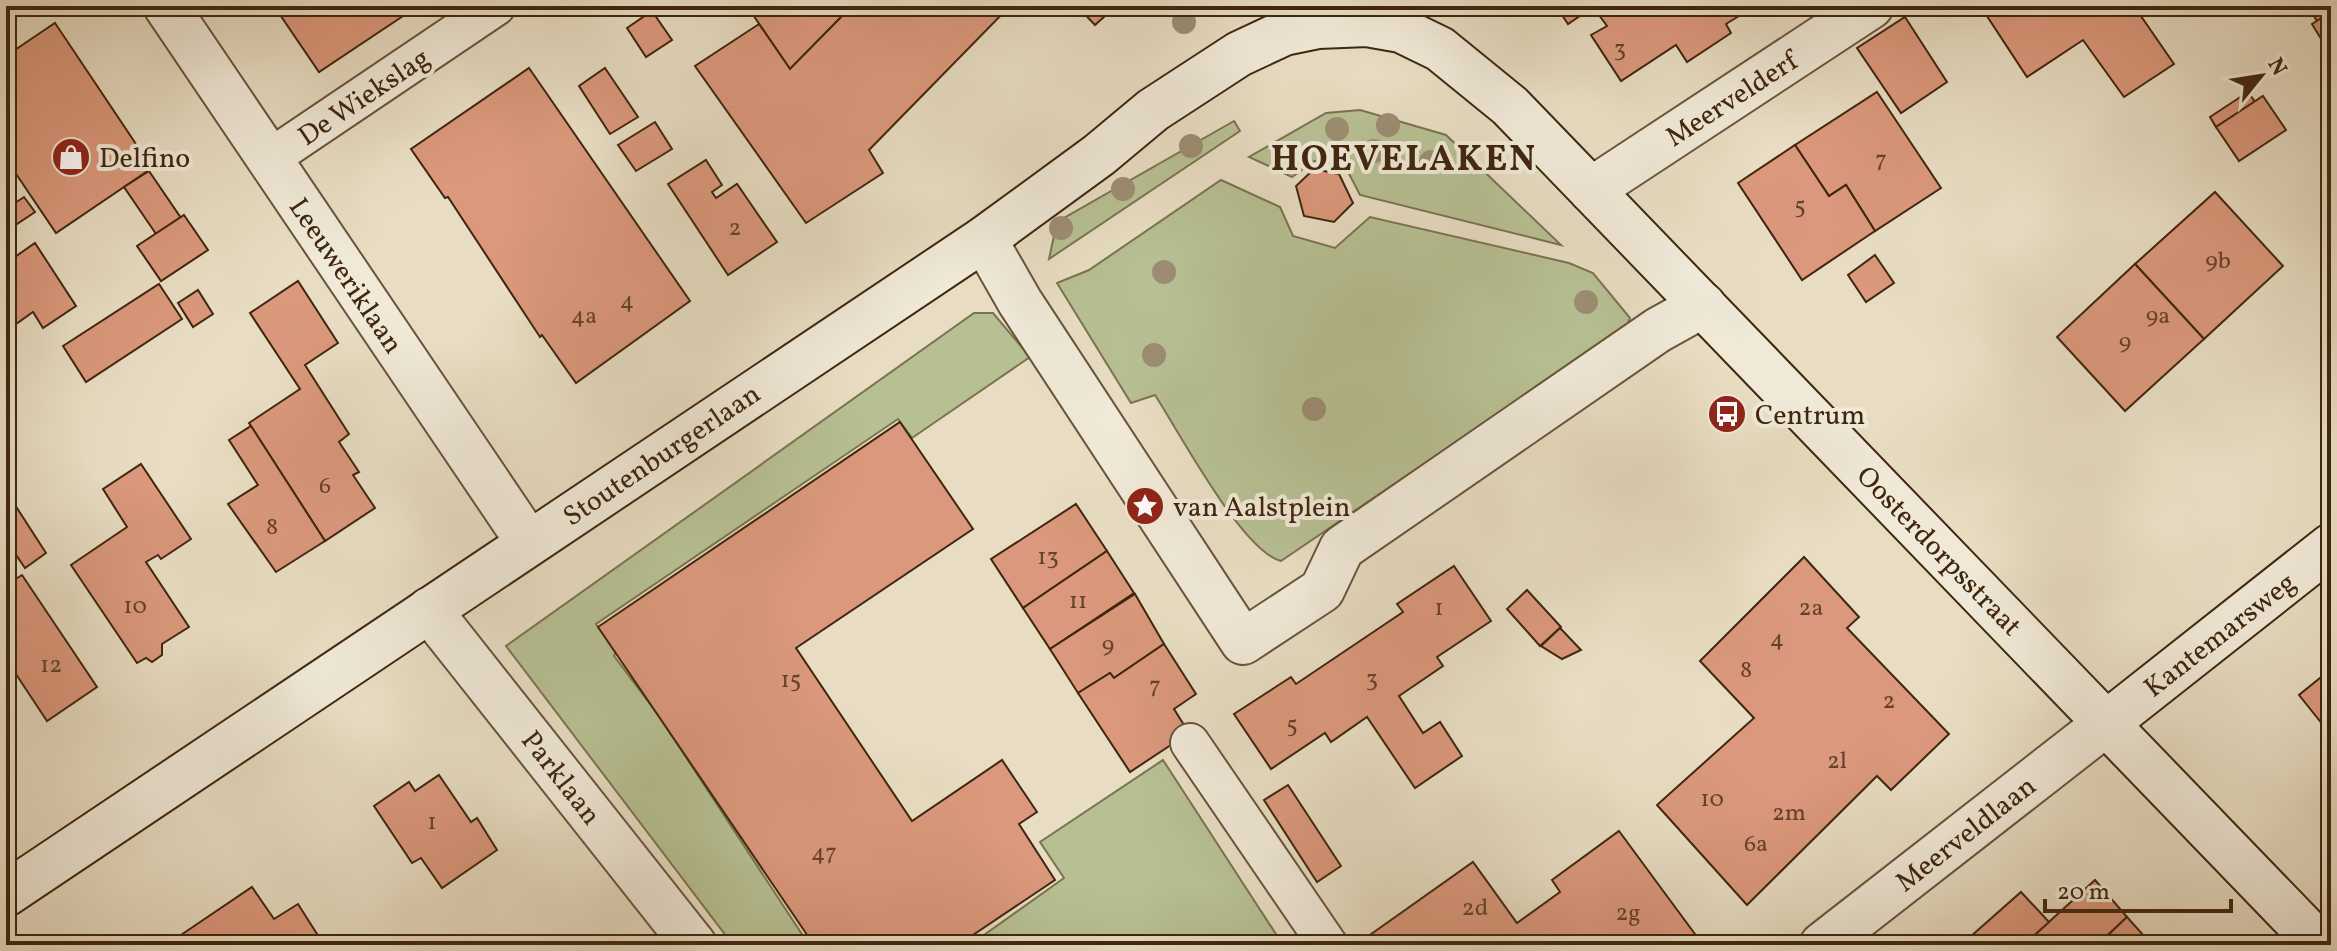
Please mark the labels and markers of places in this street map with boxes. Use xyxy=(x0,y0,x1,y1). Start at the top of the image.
shop icon: Delfino xyxy=(50,136,92,178)
place label: Delfino xyxy=(99,140,190,179)
bus stop icon: Centrum xyxy=(1706,393,1748,435)
place label: Centrum xyxy=(1755,397,1865,436)
place icon: van Aalstplein xyxy=(1124,485,1166,527)
place label: van Aalstplein xyxy=(1173,489,1350,528)

